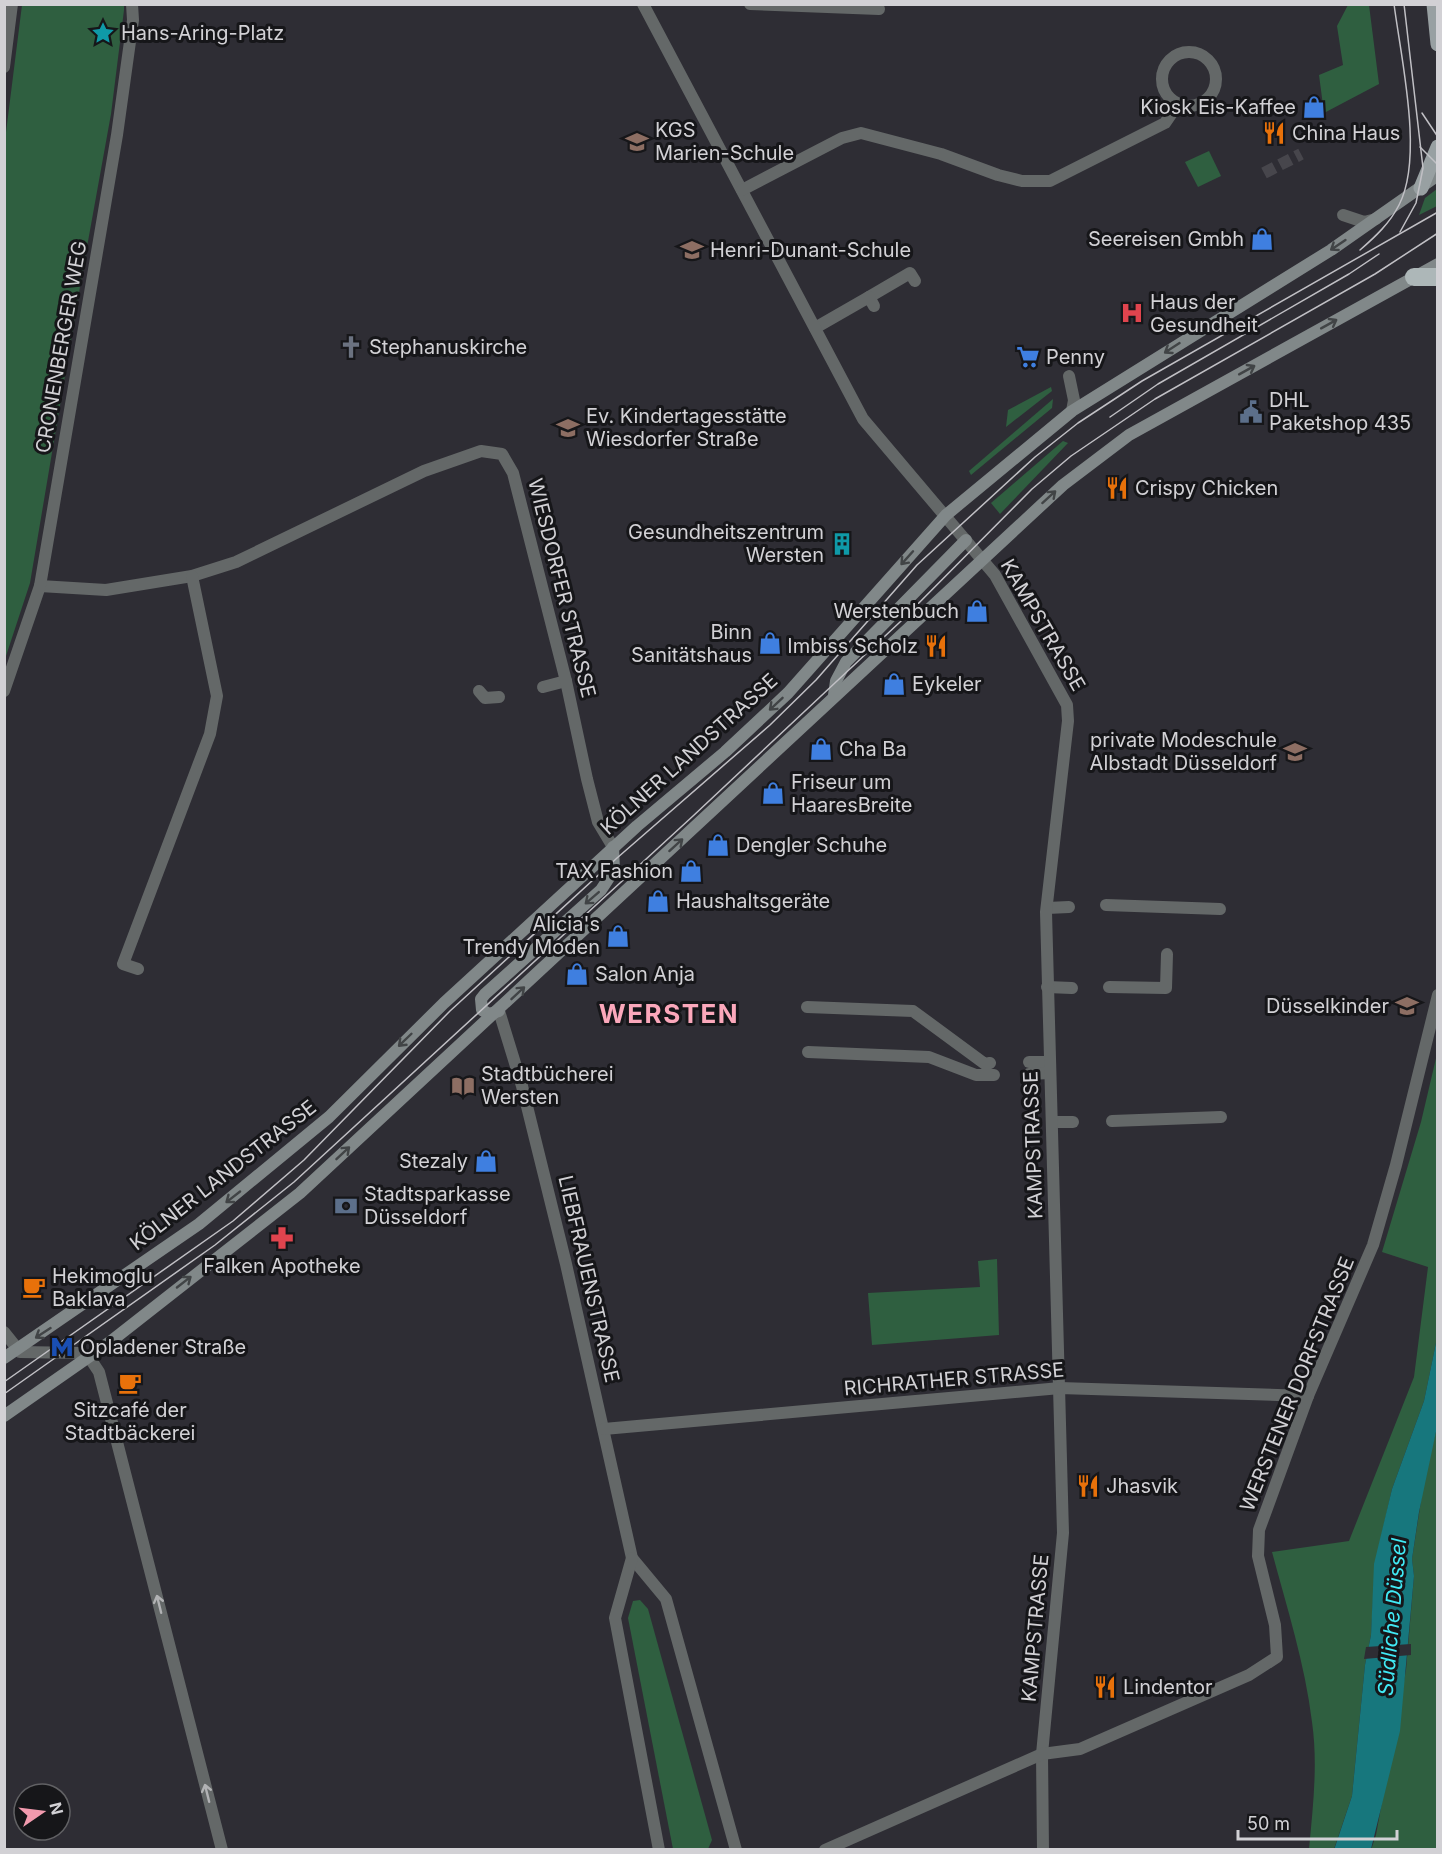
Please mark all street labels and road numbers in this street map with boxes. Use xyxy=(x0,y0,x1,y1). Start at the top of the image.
street label: CRONENBERGER WEG xyxy=(31,239,91,455)
street label: WIESDORFER STRASSE xyxy=(523,476,601,700)
street label: KAMPSTRASSE xyxy=(996,555,1090,695)
street label: KÖLNER LANDSTRASSE xyxy=(596,668,782,840)
street label: KAMPSTRASSE xyxy=(1018,1071,1048,1219)
street label: KÖLNER LANDSTRASSE xyxy=(125,1095,321,1255)
street label: LIEBFRAUENSTRASSE xyxy=(553,1173,625,1385)
street label: WERSTENER DORFSTRASSE xyxy=(1235,1253,1359,1515)
street label: RICHRATHER STRASSE xyxy=(843,1357,1065,1401)
street label: KAMPSTRASSE xyxy=(1017,1553,1053,1703)

